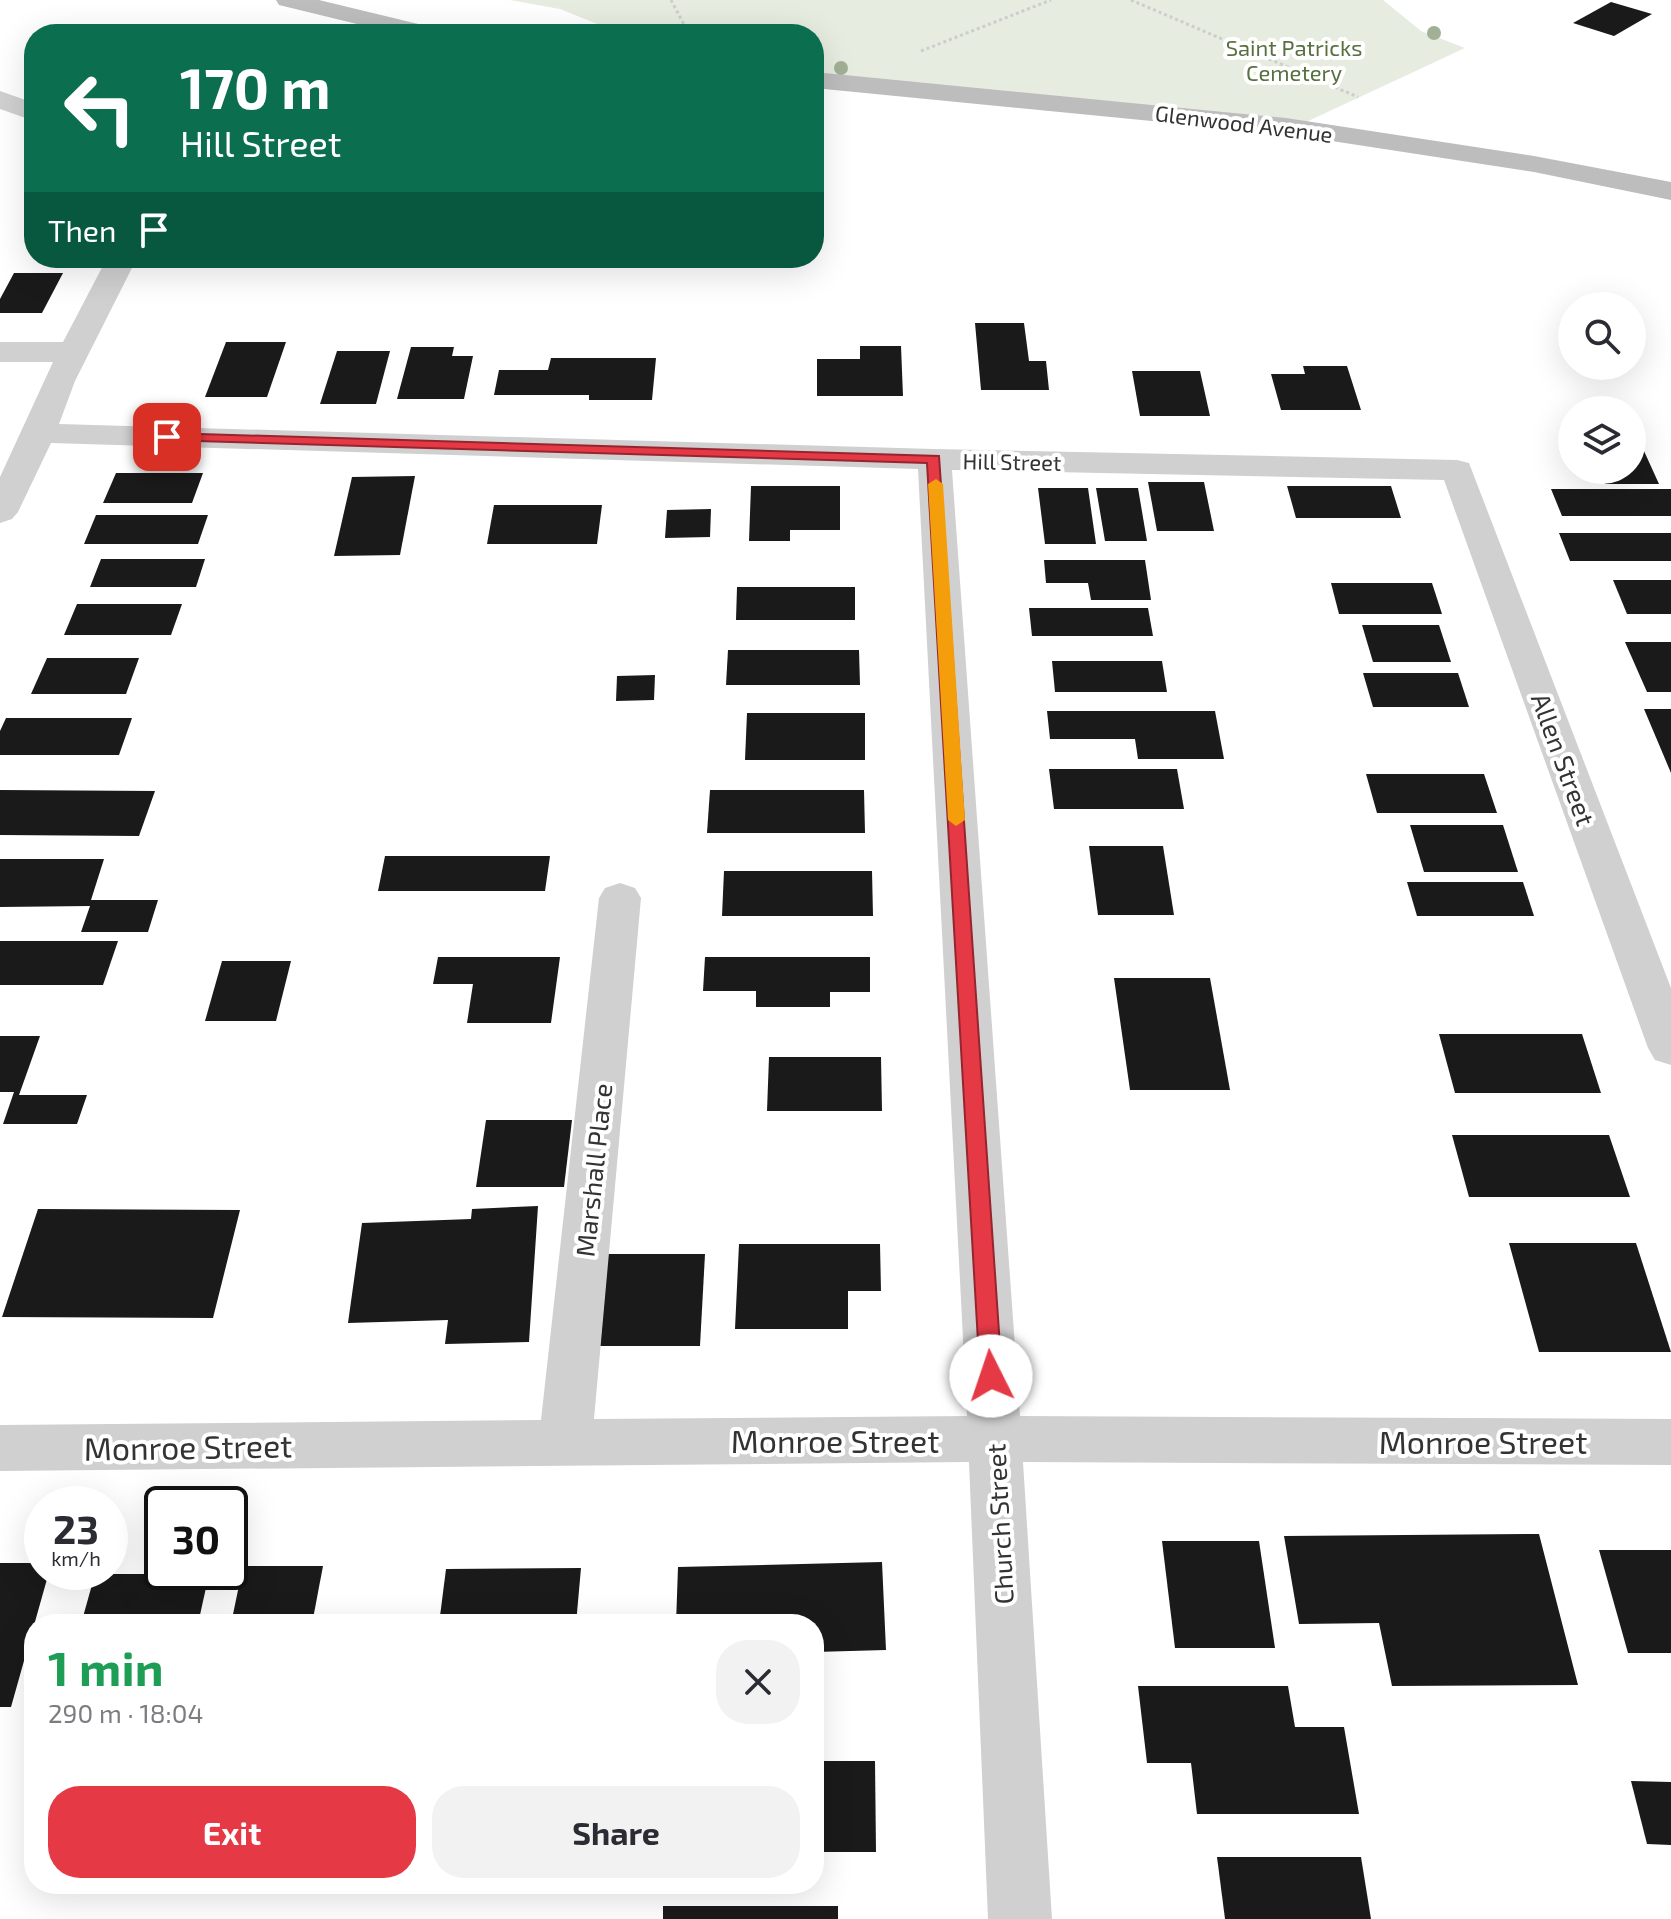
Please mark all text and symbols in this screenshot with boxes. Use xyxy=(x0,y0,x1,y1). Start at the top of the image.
park label: Saint Patricks Cemetery xyxy=(1226,34,1362,85)
text: 170 m xyxy=(180,53,331,120)
icon: left xyxy=(48,56,152,160)
street label: Glenwood Avenue xyxy=(1154,99,1334,147)
text: Hill Street xyxy=(180,121,342,164)
icon: arrive xyxy=(132,208,176,252)
text: Then xyxy=(48,212,116,248)
map controls xyxy=(1558,292,1646,484)
button: search xyxy=(1558,292,1646,380)
button: layers xyxy=(1558,396,1646,484)
pin xyxy=(133,403,201,471)
icon: arrive xyxy=(145,415,189,459)
street label: Hill Street xyxy=(962,447,1062,475)
street label: Allen Street xyxy=(1526,689,1602,830)
street label: Marshall Place xyxy=(568,1082,618,1258)
position arrow xyxy=(949,1334,1033,1418)
street label: Monroe Street xyxy=(731,1421,939,1459)
street label: Monroe Street xyxy=(1379,1422,1587,1460)
street label: Monroe Street xyxy=(83,1425,293,1467)
street label: Church Street xyxy=(979,1443,1019,1605)
speed limit sign: 30 xyxy=(144,1486,248,1590)
text: 23 xyxy=(53,1504,99,1552)
text: km/h xyxy=(51,1546,101,1570)
text: 1 min xyxy=(48,1638,164,1696)
button: close xyxy=(716,1640,800,1724)
text: 290 m · 18:04 xyxy=(48,1697,203,1728)
button: Exit xyxy=(48,1786,416,1878)
button: Share xyxy=(432,1786,800,1878)

